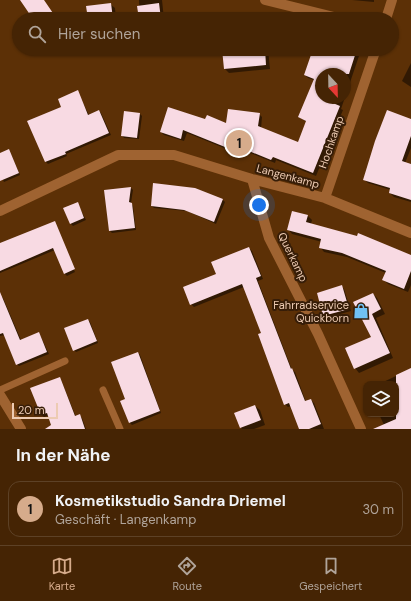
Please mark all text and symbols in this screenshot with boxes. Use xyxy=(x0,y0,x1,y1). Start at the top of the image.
search box xyxy=(12,12,399,56)
icon: search xyxy=(26,23,48,45)
text: Hier suchen xyxy=(58,24,140,44)
north arrow xyxy=(315,68,351,104)
street label: Hochkamp xyxy=(315,114,347,170)
pin: 1 xyxy=(226,128,252,158)
street label: Langenkamp xyxy=(255,161,321,191)
your location xyxy=(249,195,269,215)
street label: Querkamp xyxy=(275,230,311,284)
place label: Fahrradservice Quickborn xyxy=(273,298,349,325)
shop icon: Fahrradservice Quickborn xyxy=(352,302,370,320)
map controls xyxy=(363,381,399,417)
button: layers xyxy=(363,381,399,417)
scale bar xyxy=(12,401,58,420)
text: 20 m xyxy=(18,403,44,417)
text: In der Nähe xyxy=(16,444,111,466)
text: Kosmetikstudio Sandra Driemel xyxy=(55,491,286,511)
text: 1 xyxy=(28,501,32,518)
text: 30 m xyxy=(362,501,394,518)
text: Geschäft · Langenkamp xyxy=(55,511,196,528)
tab: Karte xyxy=(49,555,75,593)
tab: Route xyxy=(173,555,202,593)
tab: Gespeichert xyxy=(299,555,362,593)

